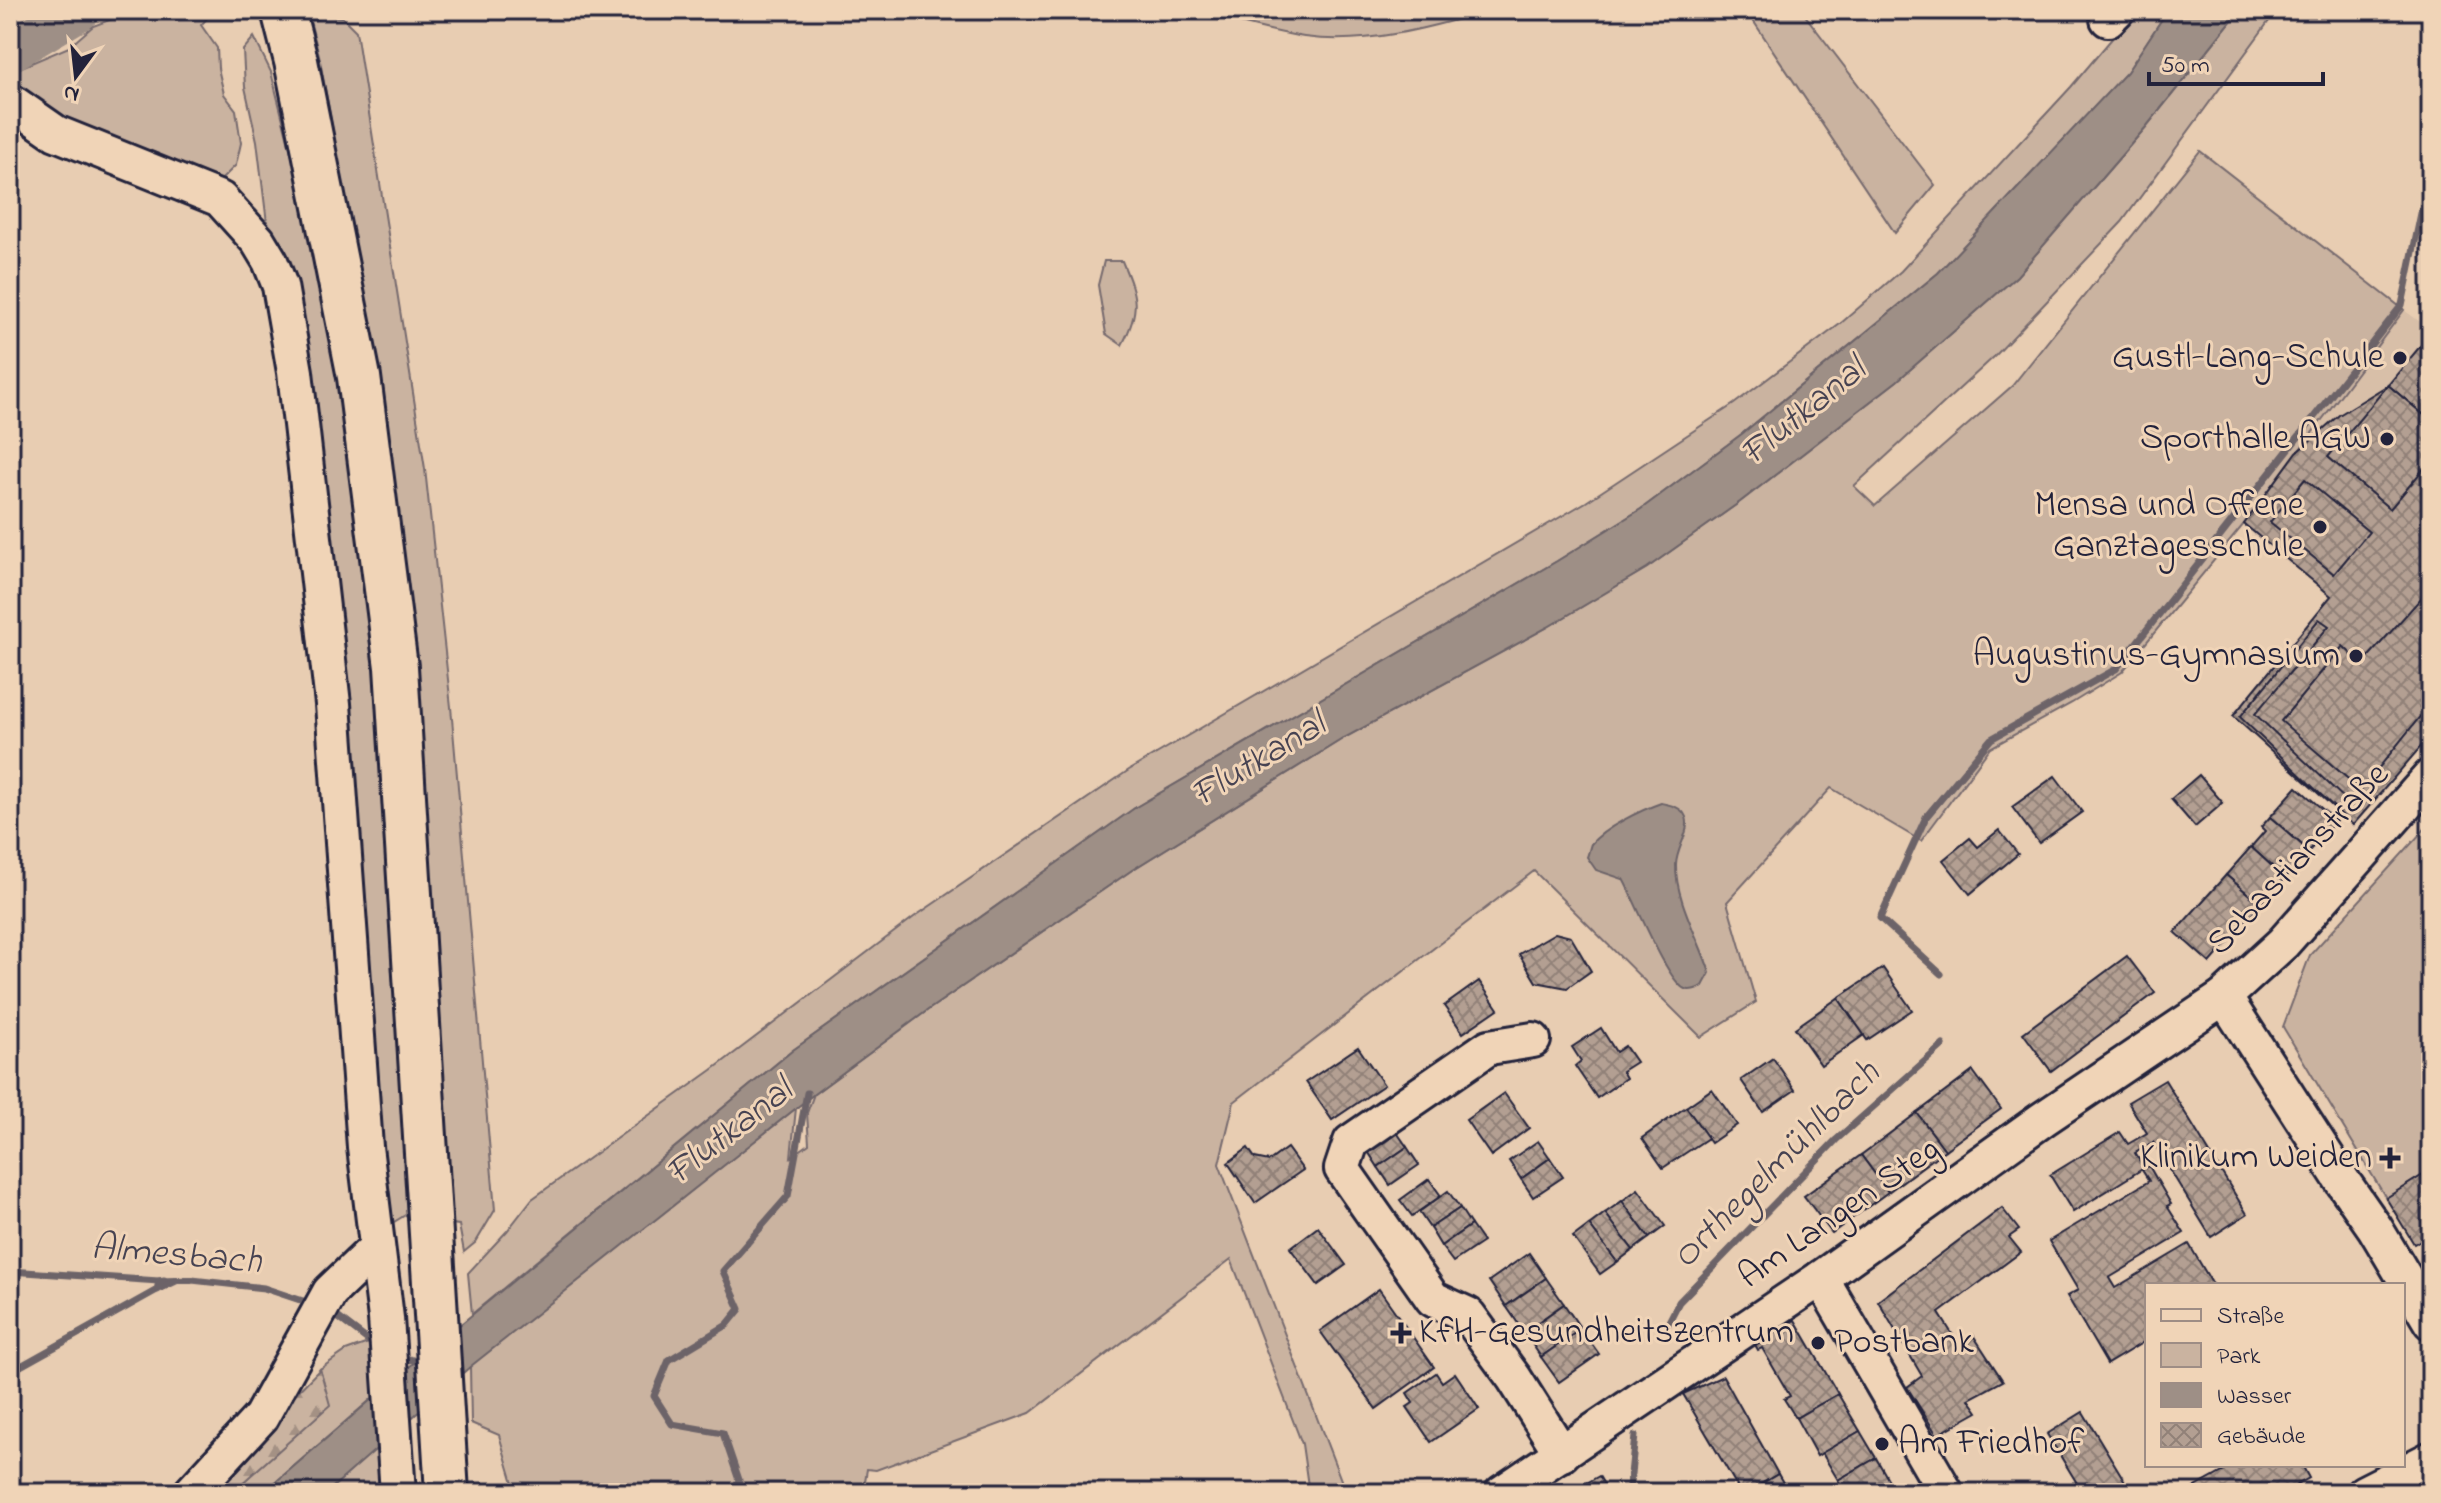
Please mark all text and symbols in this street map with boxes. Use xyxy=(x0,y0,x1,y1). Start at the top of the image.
north arrow xyxy=(36,36,116,116)
scale bar xyxy=(2149,36,2323,86)
text: 50 m xyxy=(2161,49,2210,84)
text: N xyxy=(60,75,83,110)
place label: Gustl-Lang-Schule xyxy=(2112,332,2385,385)
water label: Flutkanal xyxy=(1729,342,1883,481)
marker: Gustl-Lang-Schule xyxy=(2391,349,2409,367)
place label: Sporthalle AGW xyxy=(2140,413,2371,466)
marker: Sporthalle AGW xyxy=(2378,430,2396,448)
place label: Mensa und Offene Ganztagesschule xyxy=(2035,480,2305,574)
marker: Mensa und Offene Ganztagesschule xyxy=(2311,518,2329,536)
place label: Augustinus-Gymnasium xyxy=(1973,630,2340,683)
marker: Augustinus-Gymnasium xyxy=(2347,647,2365,665)
water label: Flutkanal xyxy=(1181,696,1341,823)
street label: Sebastianstraße xyxy=(2195,751,2403,969)
water label: Orthegelmühlbach xyxy=(1660,1048,1895,1283)
water label: Flutkanal xyxy=(654,1062,809,1201)
street label: Am Langen Steg xyxy=(1728,1125,1952,1303)
place label: Klinikum Weiden xyxy=(2140,1132,2372,1185)
marker: Klinikum Weiden xyxy=(2379,1147,2401,1169)
water label: Almesbach xyxy=(88,1221,265,1291)
legend xyxy=(2145,1283,2405,1467)
text: Straße xyxy=(2217,1300,2284,1335)
place label: KfH-Gesundheitszentrum xyxy=(1419,1307,1794,1360)
place label: Postbank xyxy=(1834,1317,1974,1370)
marker: KfH-Gesundheitszentrum xyxy=(1390,1322,1412,1344)
marker: Postbank xyxy=(1809,1334,1827,1352)
text: Park xyxy=(2217,1340,2261,1375)
text: Wasser xyxy=(2217,1380,2292,1415)
place label: Am Friedhof xyxy=(1898,1418,2084,1471)
text: Gebäude xyxy=(2217,1420,2306,1455)
marker: Am Friedhof xyxy=(1873,1435,1891,1453)

